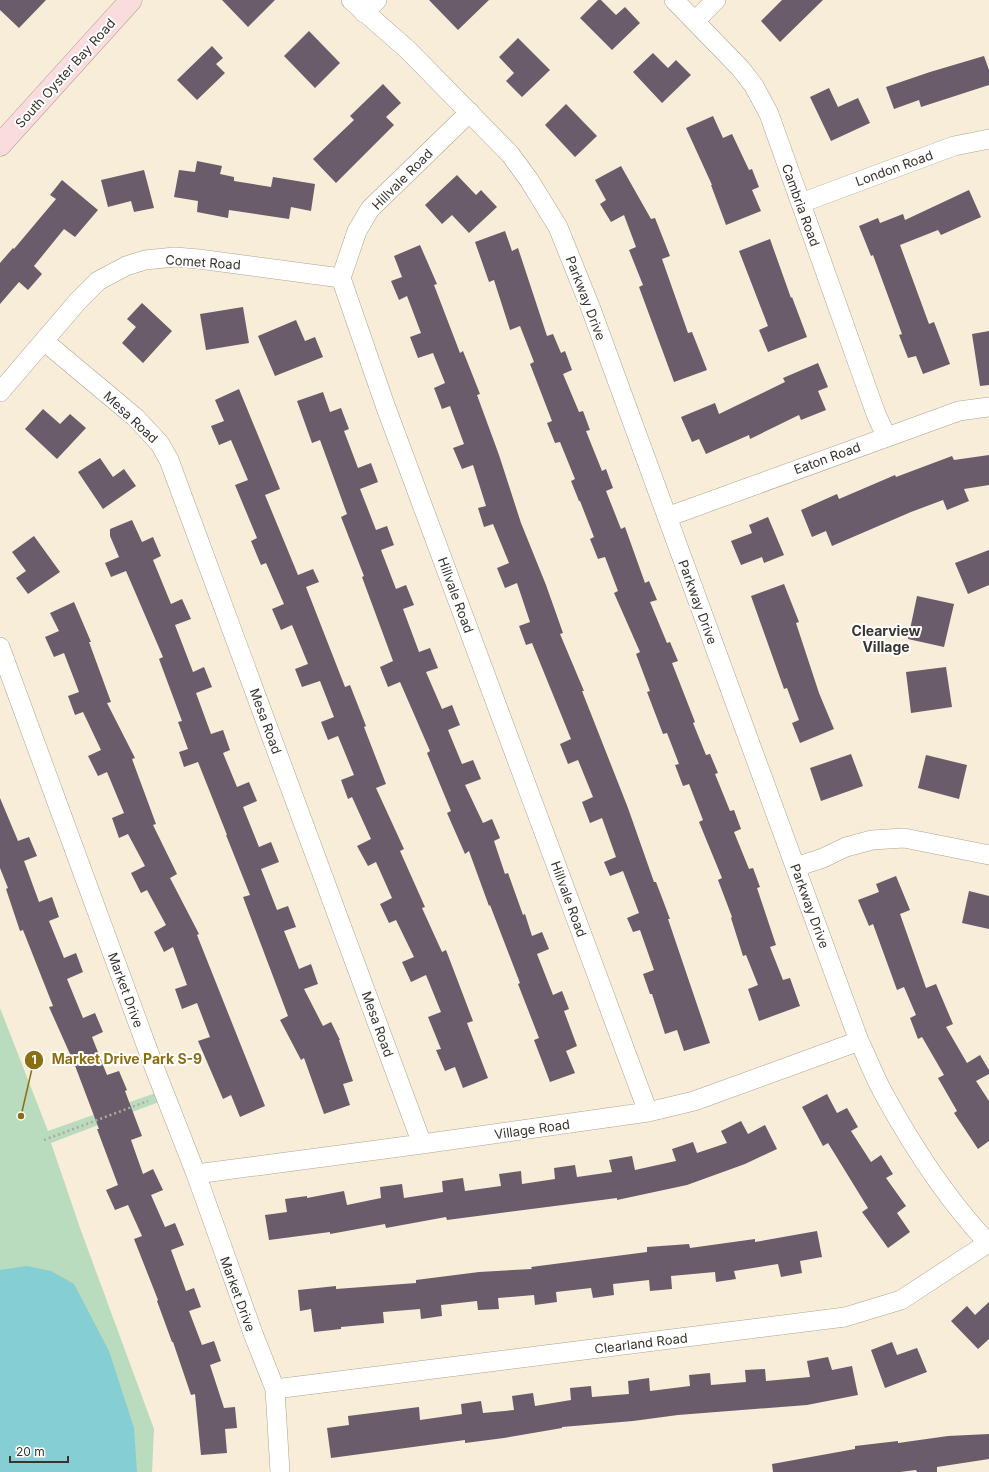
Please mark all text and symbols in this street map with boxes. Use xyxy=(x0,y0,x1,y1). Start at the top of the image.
street label: South Oyster Bay Road xyxy=(12,15,118,131)
street label: Hillvale Road xyxy=(368,145,436,213)
street label: London Road xyxy=(853,147,935,189)
street label: Cambria Road xyxy=(779,162,823,248)
street label: Comet Road xyxy=(165,251,241,273)
street label: Parkway Drive xyxy=(563,254,609,342)
street label: Mesa Road xyxy=(100,388,162,446)
street label: Eaton Road xyxy=(791,439,863,477)
street label: Hillvale Road xyxy=(435,555,477,635)
street label: Parkway Drive xyxy=(675,558,721,646)
district label: Clearview Village xyxy=(852,622,921,655)
street label: Mesa Road xyxy=(247,686,285,756)
street label: Hillvale Road xyxy=(548,859,590,939)
street label: Parkway Drive xyxy=(787,862,833,950)
street label: Market Drive xyxy=(105,950,147,1030)
street label: Mesa Road xyxy=(359,989,397,1059)
callout: Market Drive Park S-9 xyxy=(24,1047,210,1073)
text: Market Drive Park S-9 xyxy=(52,1050,202,1067)
text: 1 xyxy=(31,1052,37,1067)
street label: Village Road xyxy=(493,1116,571,1142)
street label: Market Drive xyxy=(217,1254,259,1334)
street label: Clearland Road xyxy=(593,1329,689,1357)
scale bar xyxy=(10,1438,68,1464)
text: 20 m xyxy=(16,1444,45,1459)

